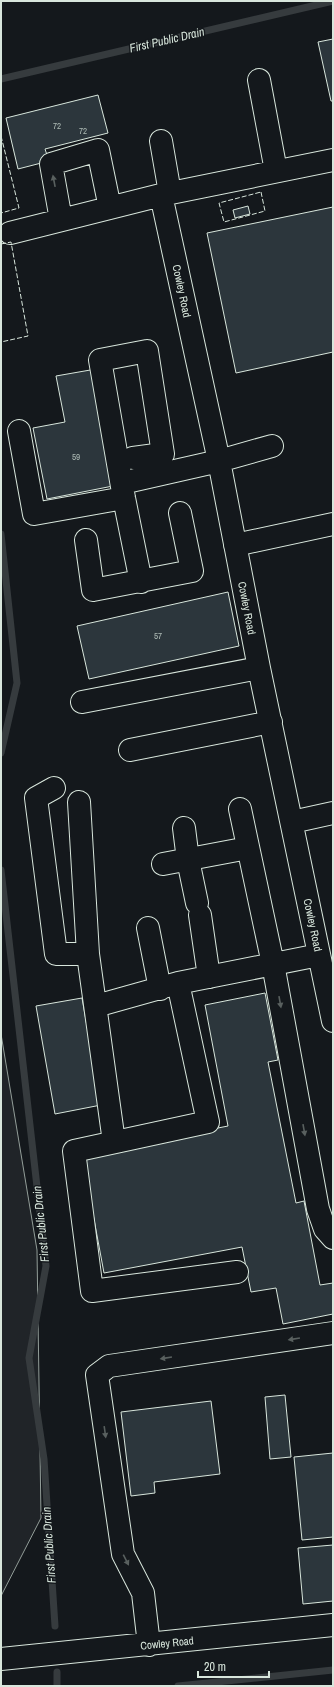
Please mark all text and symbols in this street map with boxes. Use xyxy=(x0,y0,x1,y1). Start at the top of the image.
water label: First Public Drain xyxy=(128,24,206,56)
house number: 72 xyxy=(53,120,61,132)
house number: 72 xyxy=(79,125,87,137)
one-way arrow xyxy=(51,175,57,188)
street label: Cowley Road xyxy=(170,263,194,319)
house number: 59 xyxy=(72,451,80,463)
street label: Cowley Road xyxy=(235,580,259,636)
house number: 57 xyxy=(154,630,162,642)
street label: Cowley Road xyxy=(301,897,325,953)
one-way arrow xyxy=(278,996,284,1009)
one-way arrow xyxy=(301,1124,307,1136)
water label: First Public Drain xyxy=(29,1185,53,1263)
one-way arrow xyxy=(288,1336,301,1342)
one-way arrow xyxy=(160,1355,172,1361)
one-way arrow xyxy=(102,1426,108,1438)
water label: First Public Drain xyxy=(38,1506,60,1584)
one-way arrow xyxy=(123,1554,129,1565)
street label: Cowley Road xyxy=(140,1633,194,1653)
scale bar xyxy=(198,1653,269,1679)
text: 20 m xyxy=(204,1659,226,1675)

